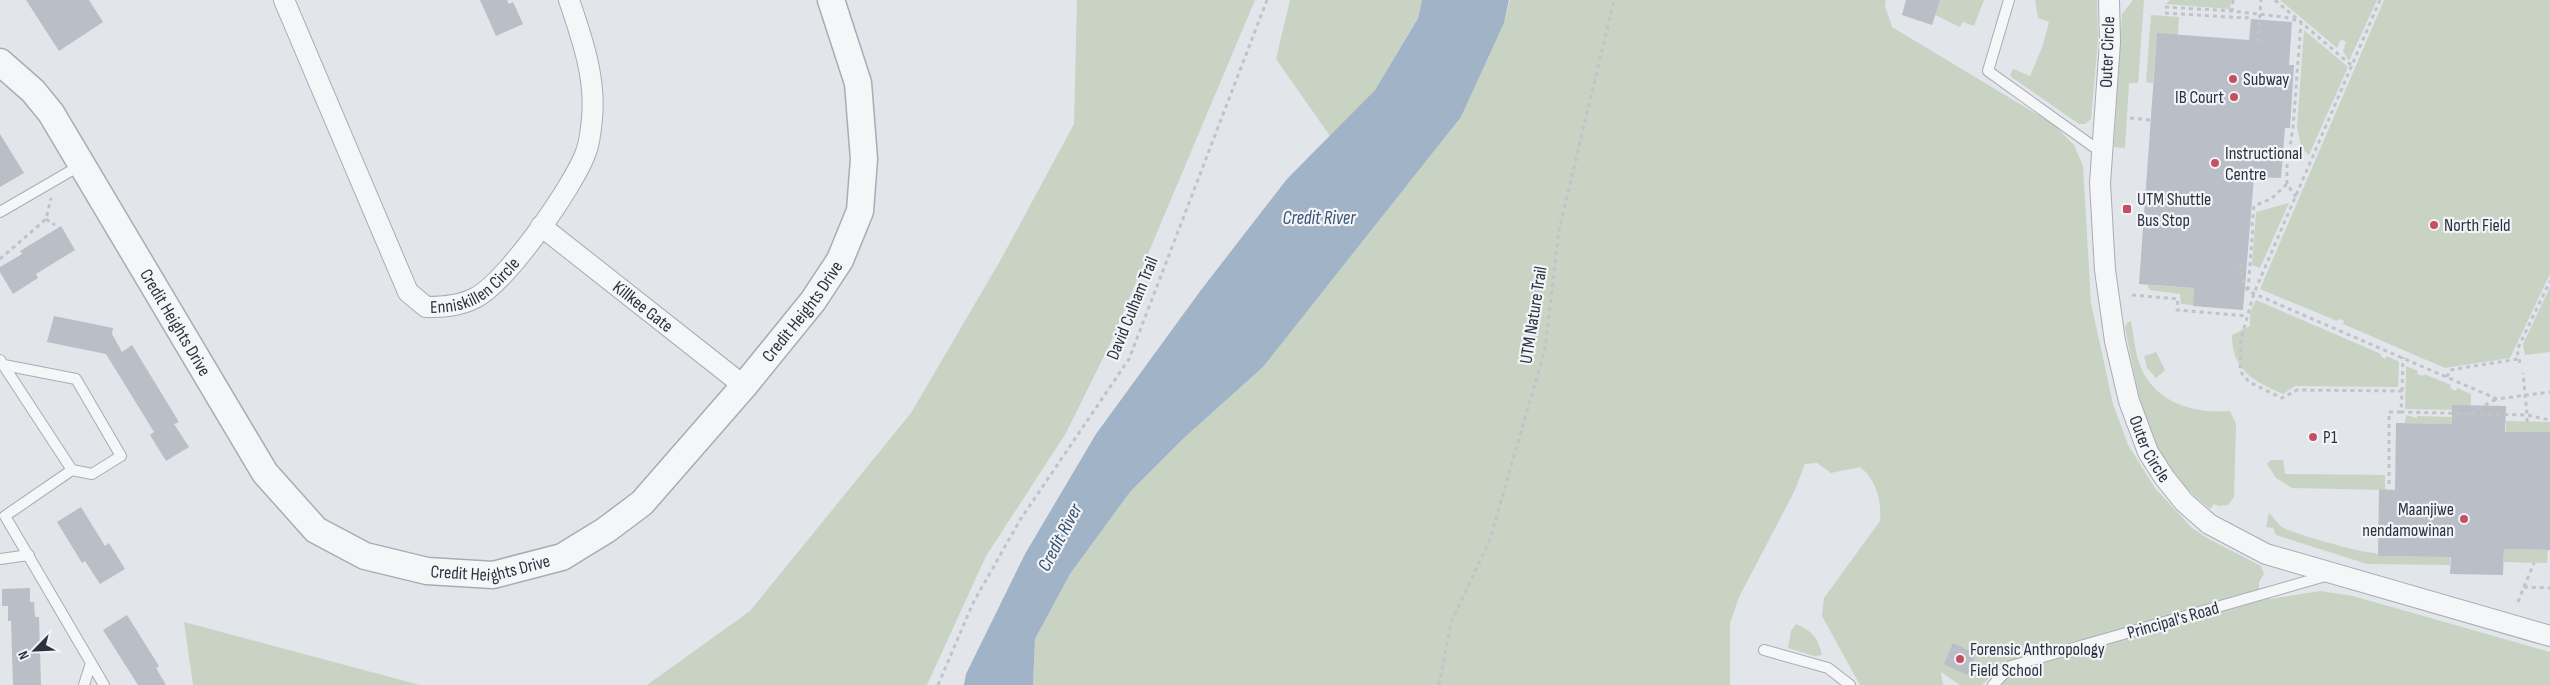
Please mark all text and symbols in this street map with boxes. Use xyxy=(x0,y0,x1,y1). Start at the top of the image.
street label: Outer Circle xyxy=(2096,16,2119,88)
place label: Subway xyxy=(2243,69,2289,90)
marker: Subway xyxy=(2227,73,2239,85)
place label: IB Court xyxy=(2175,87,2224,108)
marker: IB Court xyxy=(2228,91,2240,103)
place label: Instructional Centre xyxy=(2225,143,2302,185)
marker: Instructional Centre xyxy=(2209,157,2221,169)
place label: UTM Shuttle Bus Stop xyxy=(2137,189,2211,231)
marker: UTM Shuttle Bus Stop xyxy=(2121,203,2133,215)
water label: Credit River xyxy=(1282,207,1356,230)
place label: North Field xyxy=(2444,215,2511,236)
marker: North Field xyxy=(2428,219,2440,231)
street label: Enniskillen Circle xyxy=(430,253,524,318)
street label: David Culham Trail xyxy=(1102,254,1163,363)
street label: Credit Heights Drive xyxy=(758,257,847,366)
street label: Credit Heights Drive xyxy=(135,265,215,380)
street label: UTM Nature Trail xyxy=(1515,265,1552,365)
street label: Killkee Gate xyxy=(609,277,677,337)
street label: Outer Circle xyxy=(2124,413,2174,487)
place label: P1 xyxy=(2323,427,2338,448)
marker: P1 xyxy=(2307,431,2319,443)
water label: Credit River xyxy=(1033,499,1088,575)
place label: Maanjiwe nendamowinan xyxy=(2362,499,2454,541)
marker: Maanjiwe nendamowinan xyxy=(2458,513,2470,525)
street label: Credit Heights Drive xyxy=(430,551,552,586)
street label: Principal's Road xyxy=(2125,597,2221,644)
north arrow xyxy=(10,625,60,675)
place label: Forensic Anthropology Field School xyxy=(1970,639,2105,681)
text: N xyxy=(14,648,33,662)
marker: Forensic Anthropology Field School xyxy=(1954,653,1966,665)

